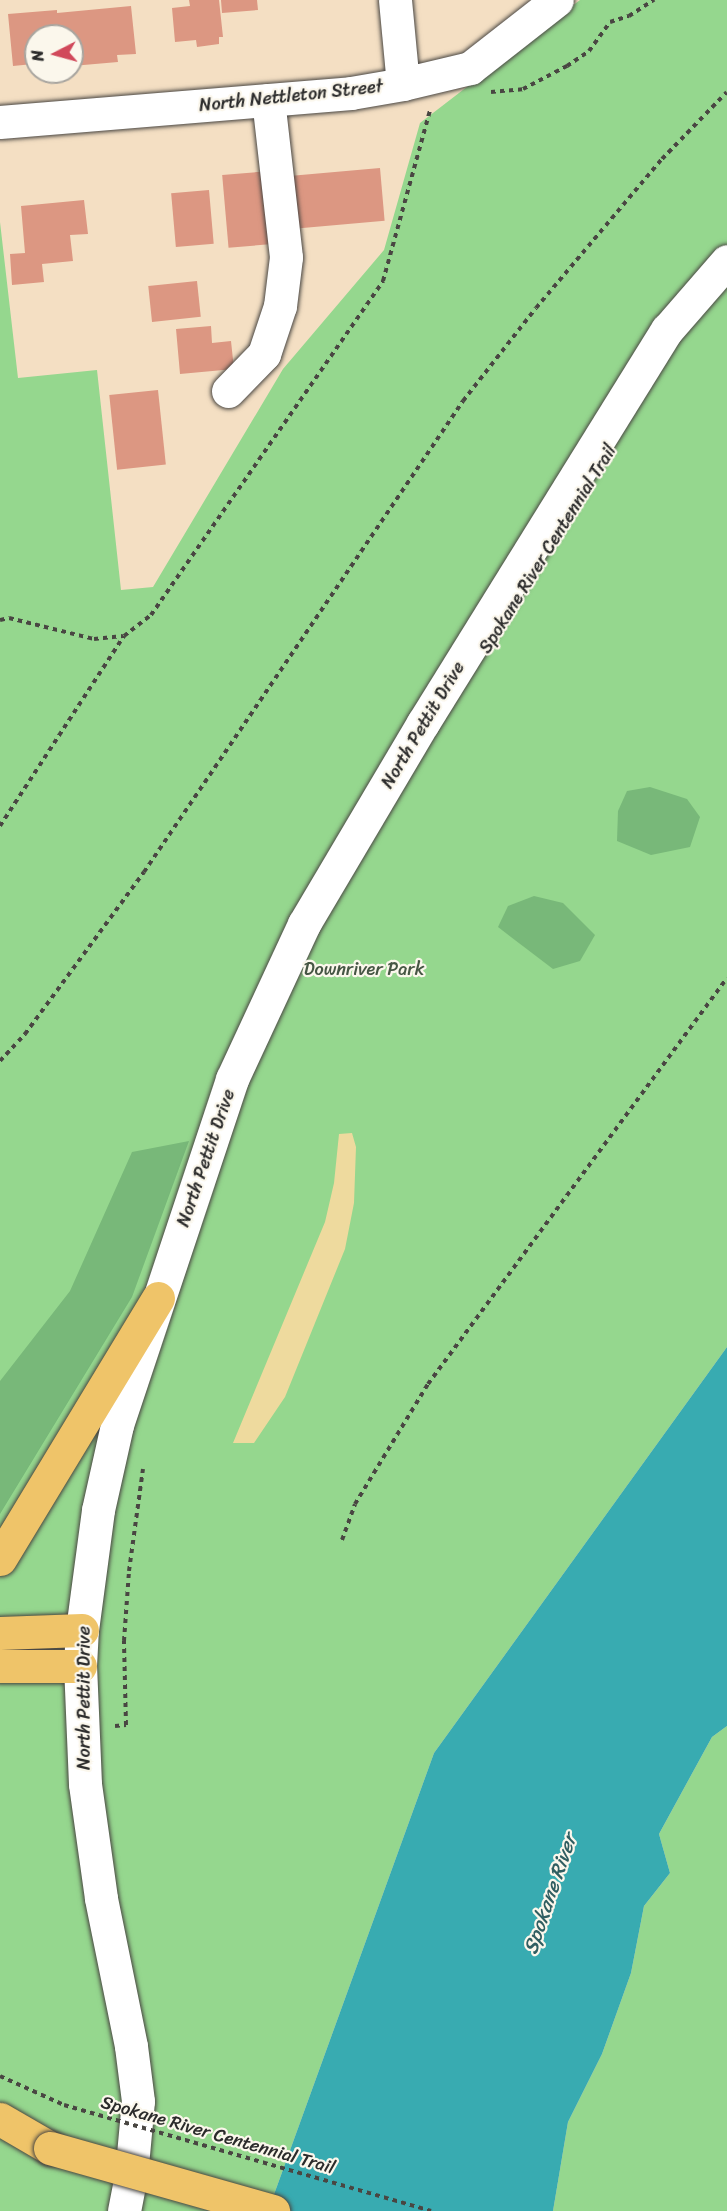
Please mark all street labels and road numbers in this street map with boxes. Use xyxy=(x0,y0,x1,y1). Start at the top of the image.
street label: North Nettleton Street xyxy=(198,76,384,116)
street label: Spokane River Centennial Trail xyxy=(475,440,621,658)
street label: North Pettit Drive xyxy=(377,658,469,792)
street label: North Pettit Drive xyxy=(172,1086,240,1230)
street label: North Pettit Drive xyxy=(73,1626,95,1770)
street label: Spokane River Centennial Trail xyxy=(98,2091,338,2179)

